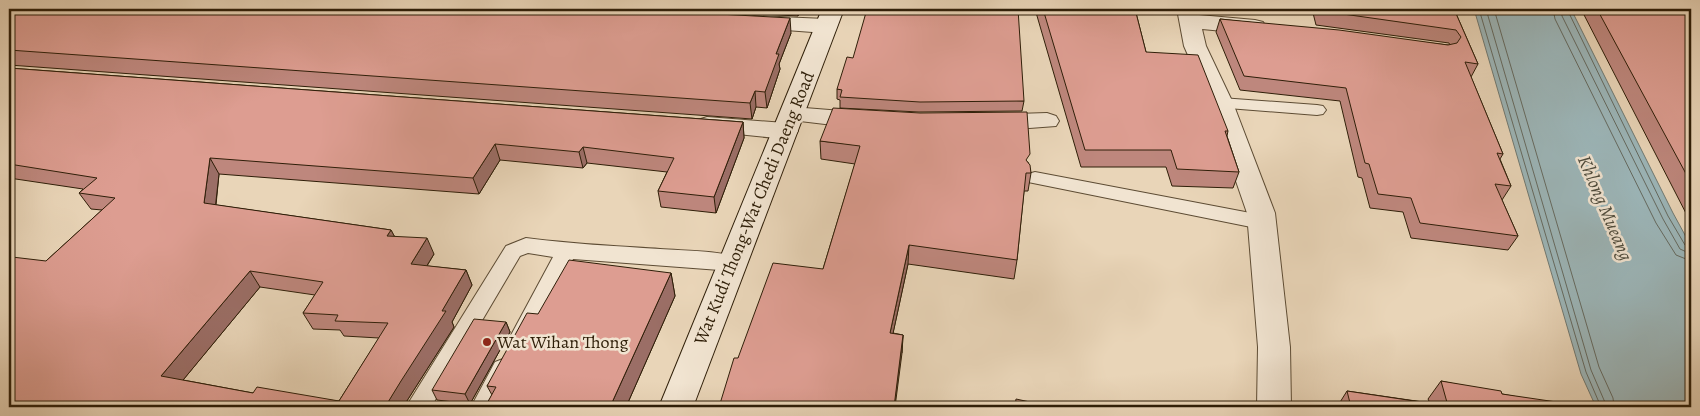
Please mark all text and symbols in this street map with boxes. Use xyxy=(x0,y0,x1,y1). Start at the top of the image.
street label: Wat Kudi Thong-Wat Chedi Daeng Road xyxy=(688,67,820,349)
water label: Khlong Mueang xyxy=(1571,151,1639,265)
place label: Wat Wihan Thong xyxy=(496,330,628,354)
marker: Wat Wihan Thong xyxy=(481,336,493,348)

